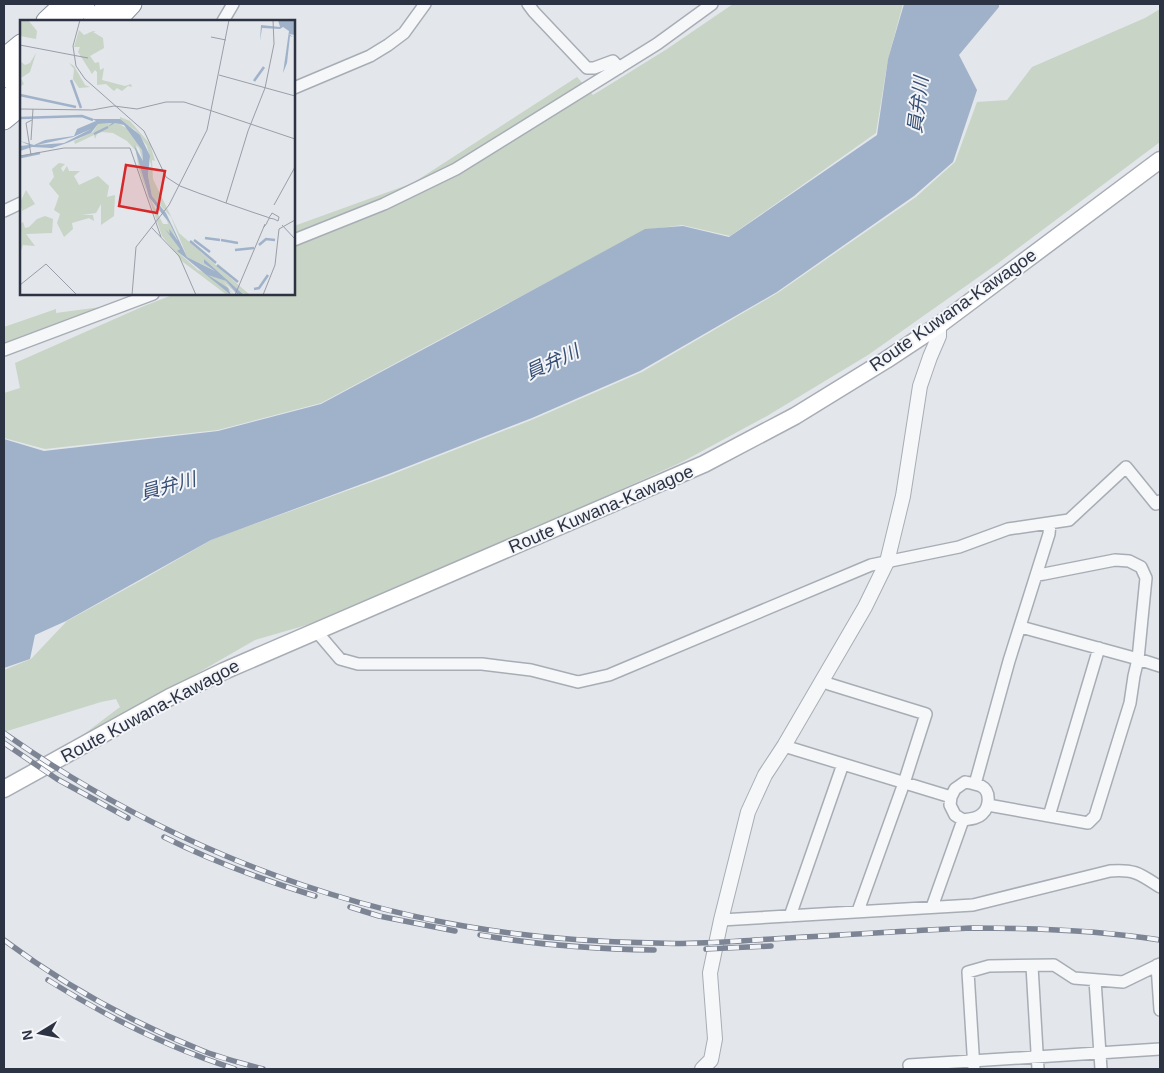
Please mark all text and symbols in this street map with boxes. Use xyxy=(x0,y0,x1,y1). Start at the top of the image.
inset map xyxy=(20,20,295,295)
water label: 員弁川 xyxy=(904,73,932,135)
street label: Route Kuwana-Kawagoe xyxy=(866,245,1040,375)
water label: 員弁川 xyxy=(522,340,584,384)
street label: Route Kuwana-Kawagoe xyxy=(505,461,697,557)
water label: 員弁川 xyxy=(138,468,200,504)
street label: Route Kuwana-Kawagoe xyxy=(57,655,243,767)
north arrow xyxy=(15,1008,65,1058)
text: N xyxy=(18,1029,36,1042)

